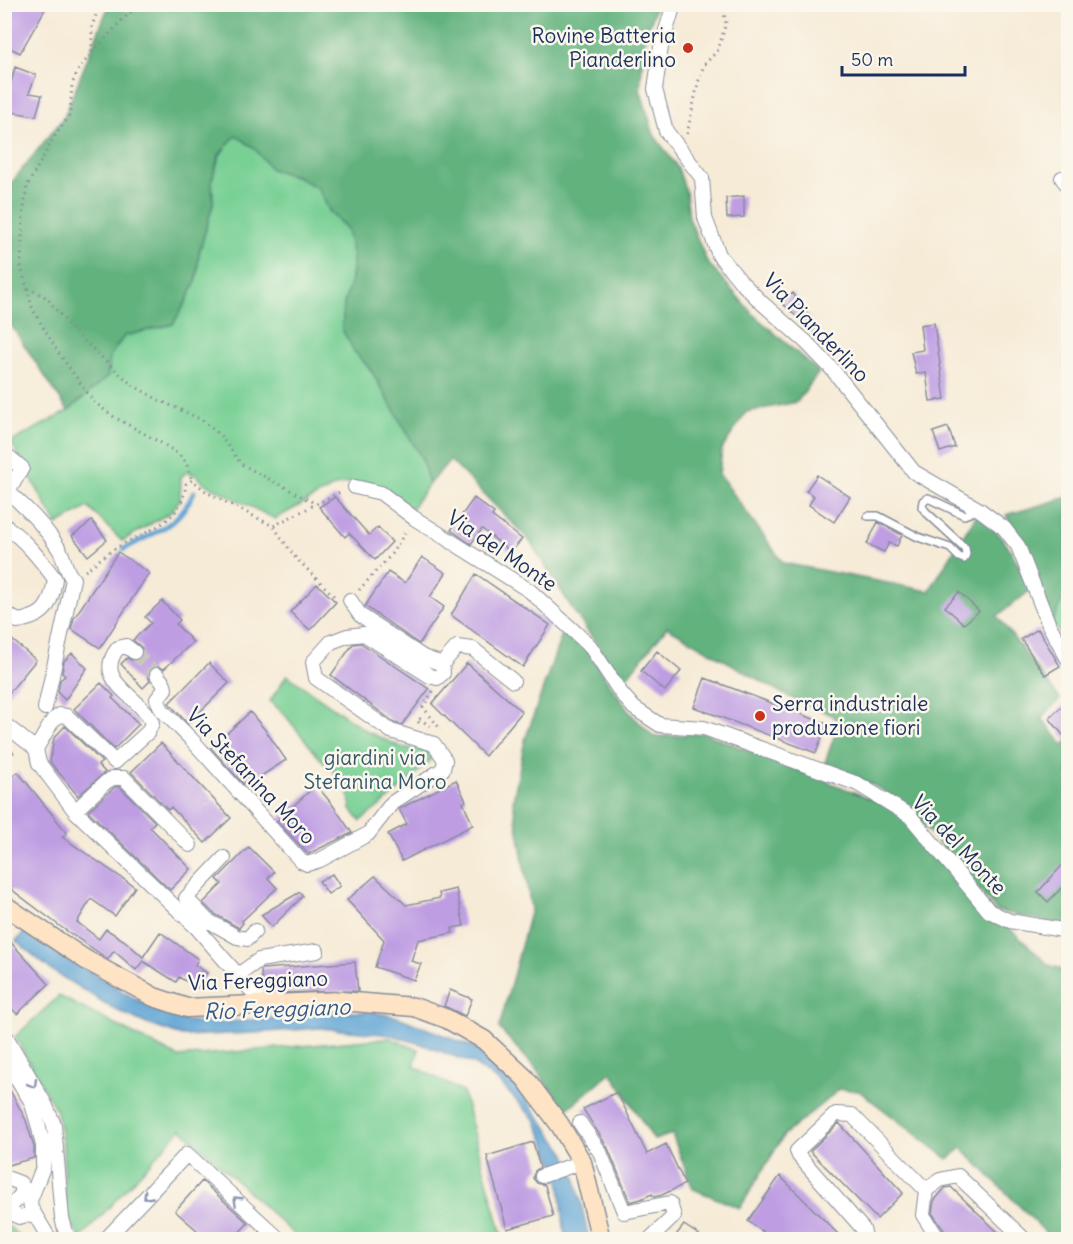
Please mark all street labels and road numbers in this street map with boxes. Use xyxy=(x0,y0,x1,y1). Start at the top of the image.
street label: Via Pianderlino xyxy=(757,267,875,388)
street label: Via del Monte xyxy=(442,504,562,597)
street label: Via Stefanina Moro xyxy=(181,701,322,850)
street label: Via del Monte xyxy=(906,789,1013,900)
street label: Via Fereggiano xyxy=(187,965,329,996)

